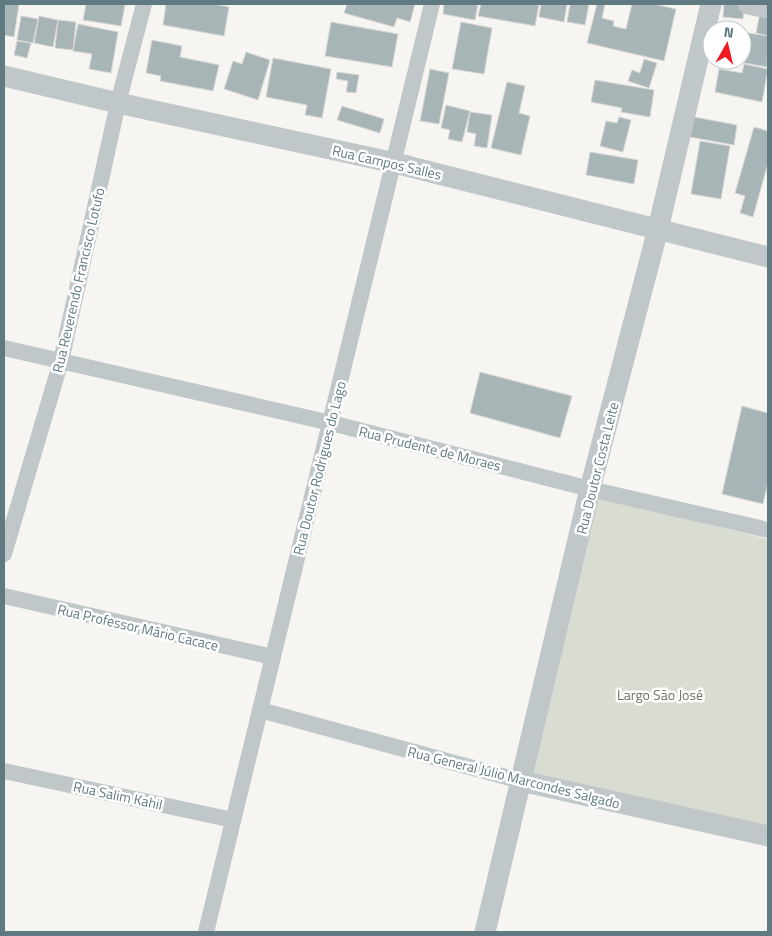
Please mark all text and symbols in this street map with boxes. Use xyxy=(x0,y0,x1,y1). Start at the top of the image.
north arrow xyxy=(702,20,752,70)
text: N xyxy=(723,21,735,43)
street label: Rua Campos Salles xyxy=(330,139,444,185)
street label: Rua Reverendo Francisco Lotufo xyxy=(46,185,110,375)
street label: Rua Doutor Rodrigues do Lago xyxy=(287,379,351,557)
street label: Rua Doutor Costa Leite xyxy=(570,400,624,536)
street label: Rua Prudente de Moraes xyxy=(357,420,503,476)
street label: Rua Professor Mário Cacace xyxy=(56,598,220,656)
park label: Largo São José xyxy=(617,684,703,705)
street label: Rua General Júlio Marcondes Salgado xyxy=(406,740,622,814)
street label: Rua Salim Kahil xyxy=(72,775,164,815)

